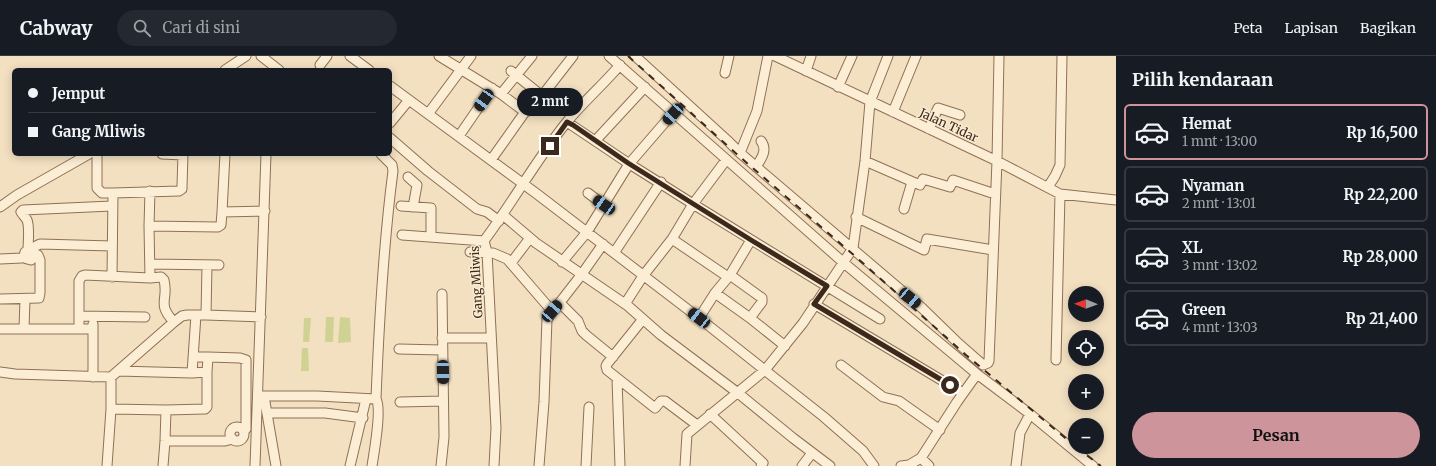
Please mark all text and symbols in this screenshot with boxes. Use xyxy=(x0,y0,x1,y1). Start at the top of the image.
search box xyxy=(117,10,397,46)
text: Cabway xyxy=(20,16,93,40)
icon: search xyxy=(131,17,153,39)
text: Cari di sini xyxy=(163,18,240,37)
text: Peta xyxy=(1233,19,1263,37)
text: Lapisan xyxy=(1285,19,1338,37)
text: Bagikan xyxy=(1360,19,1416,37)
text: Pilih kendaraan xyxy=(1132,68,1273,91)
text: Jemput xyxy=(52,84,105,103)
car xyxy=(472,87,496,113)
callout: 2 mnt xyxy=(517,88,583,116)
text: 2 mnt xyxy=(531,93,569,110)
car xyxy=(661,101,685,127)
street label: Jalan Tidar xyxy=(916,104,981,145)
icon: car xyxy=(1134,114,1170,150)
text: Hemat xyxy=(1182,114,1232,133)
text: Gang Mliwis xyxy=(52,122,145,141)
text: Rp 16,500 xyxy=(1346,123,1418,142)
text: 1 mnt · 13:00 xyxy=(1182,133,1257,150)
route end xyxy=(541,137,559,155)
icon: car xyxy=(1134,176,1170,212)
text: Nyaman xyxy=(1182,176,1244,195)
text: Rp 22,200 xyxy=(1344,185,1418,204)
car xyxy=(591,193,617,217)
text: 2 mnt · 13:01 xyxy=(1182,195,1256,212)
icon: car xyxy=(1134,238,1170,274)
text: XL xyxy=(1182,238,1203,257)
street label: Gang Mliwis xyxy=(467,245,485,319)
text: Rp 28,000 xyxy=(1343,247,1418,266)
text: 3 mnt · 13:02 xyxy=(1182,257,1258,274)
car xyxy=(897,286,923,310)
north arrow xyxy=(1068,286,1104,322)
map controls xyxy=(1068,286,1104,454)
car xyxy=(540,298,564,324)
icon: car xyxy=(1134,300,1170,336)
text: Green xyxy=(1182,300,1226,319)
car xyxy=(686,306,712,330)
text: Rp 21,400 xyxy=(1346,309,1418,328)
text: 4 mnt · 13:03 xyxy=(1182,319,1258,336)
button: locate xyxy=(1068,330,1104,366)
car xyxy=(437,360,449,384)
button: + xyxy=(1068,374,1104,410)
route start xyxy=(941,376,959,394)
button: Pesan xyxy=(1132,412,1420,458)
button: − xyxy=(1068,418,1104,454)

